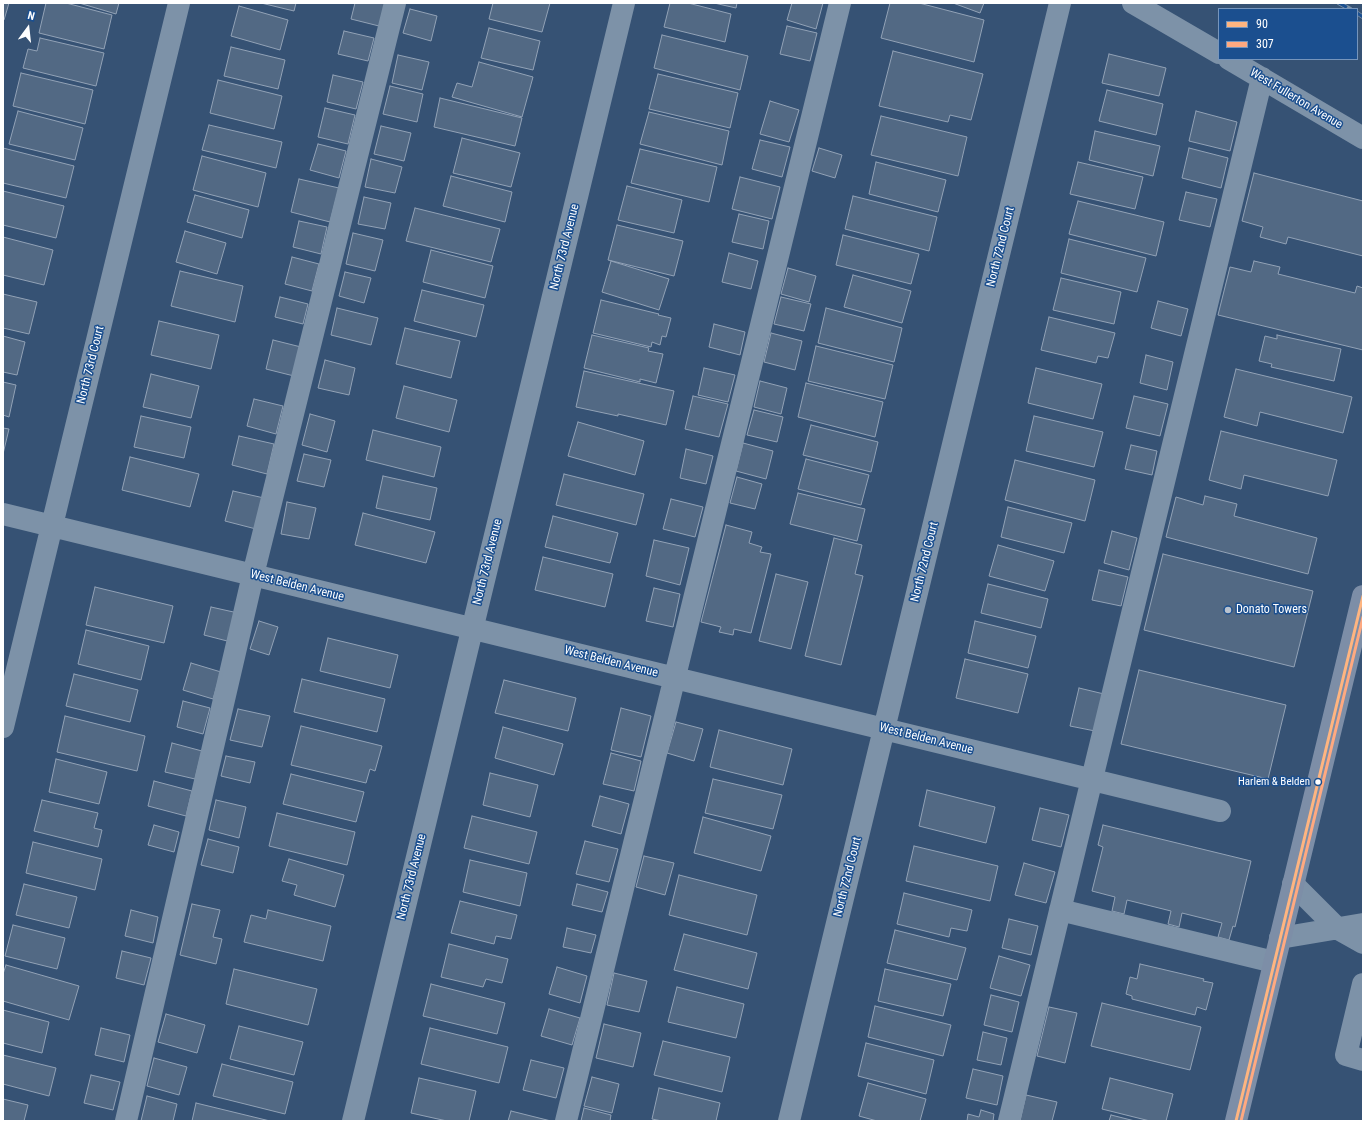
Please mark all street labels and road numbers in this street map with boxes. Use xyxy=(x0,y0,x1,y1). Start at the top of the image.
street label: West Fullerton Avenue xyxy=(1247,66,1345,132)
street label: North 73rd Avenue xyxy=(547,202,583,292)
street label: North 72nd Court xyxy=(984,205,1018,289)
street label: North 73rd Court xyxy=(74,325,108,405)
street label: North 73rd Avenue xyxy=(470,517,506,607)
street label: North 72nd Court xyxy=(908,520,942,604)
street label: West Belden Avenue xyxy=(249,567,345,605)
street label: West Belden Avenue xyxy=(563,643,659,681)
street label: West Belden Avenue xyxy=(878,720,974,758)
street label: North 73rd Avenue xyxy=(394,832,430,922)
street label: North 72nd Court xyxy=(831,835,865,919)

